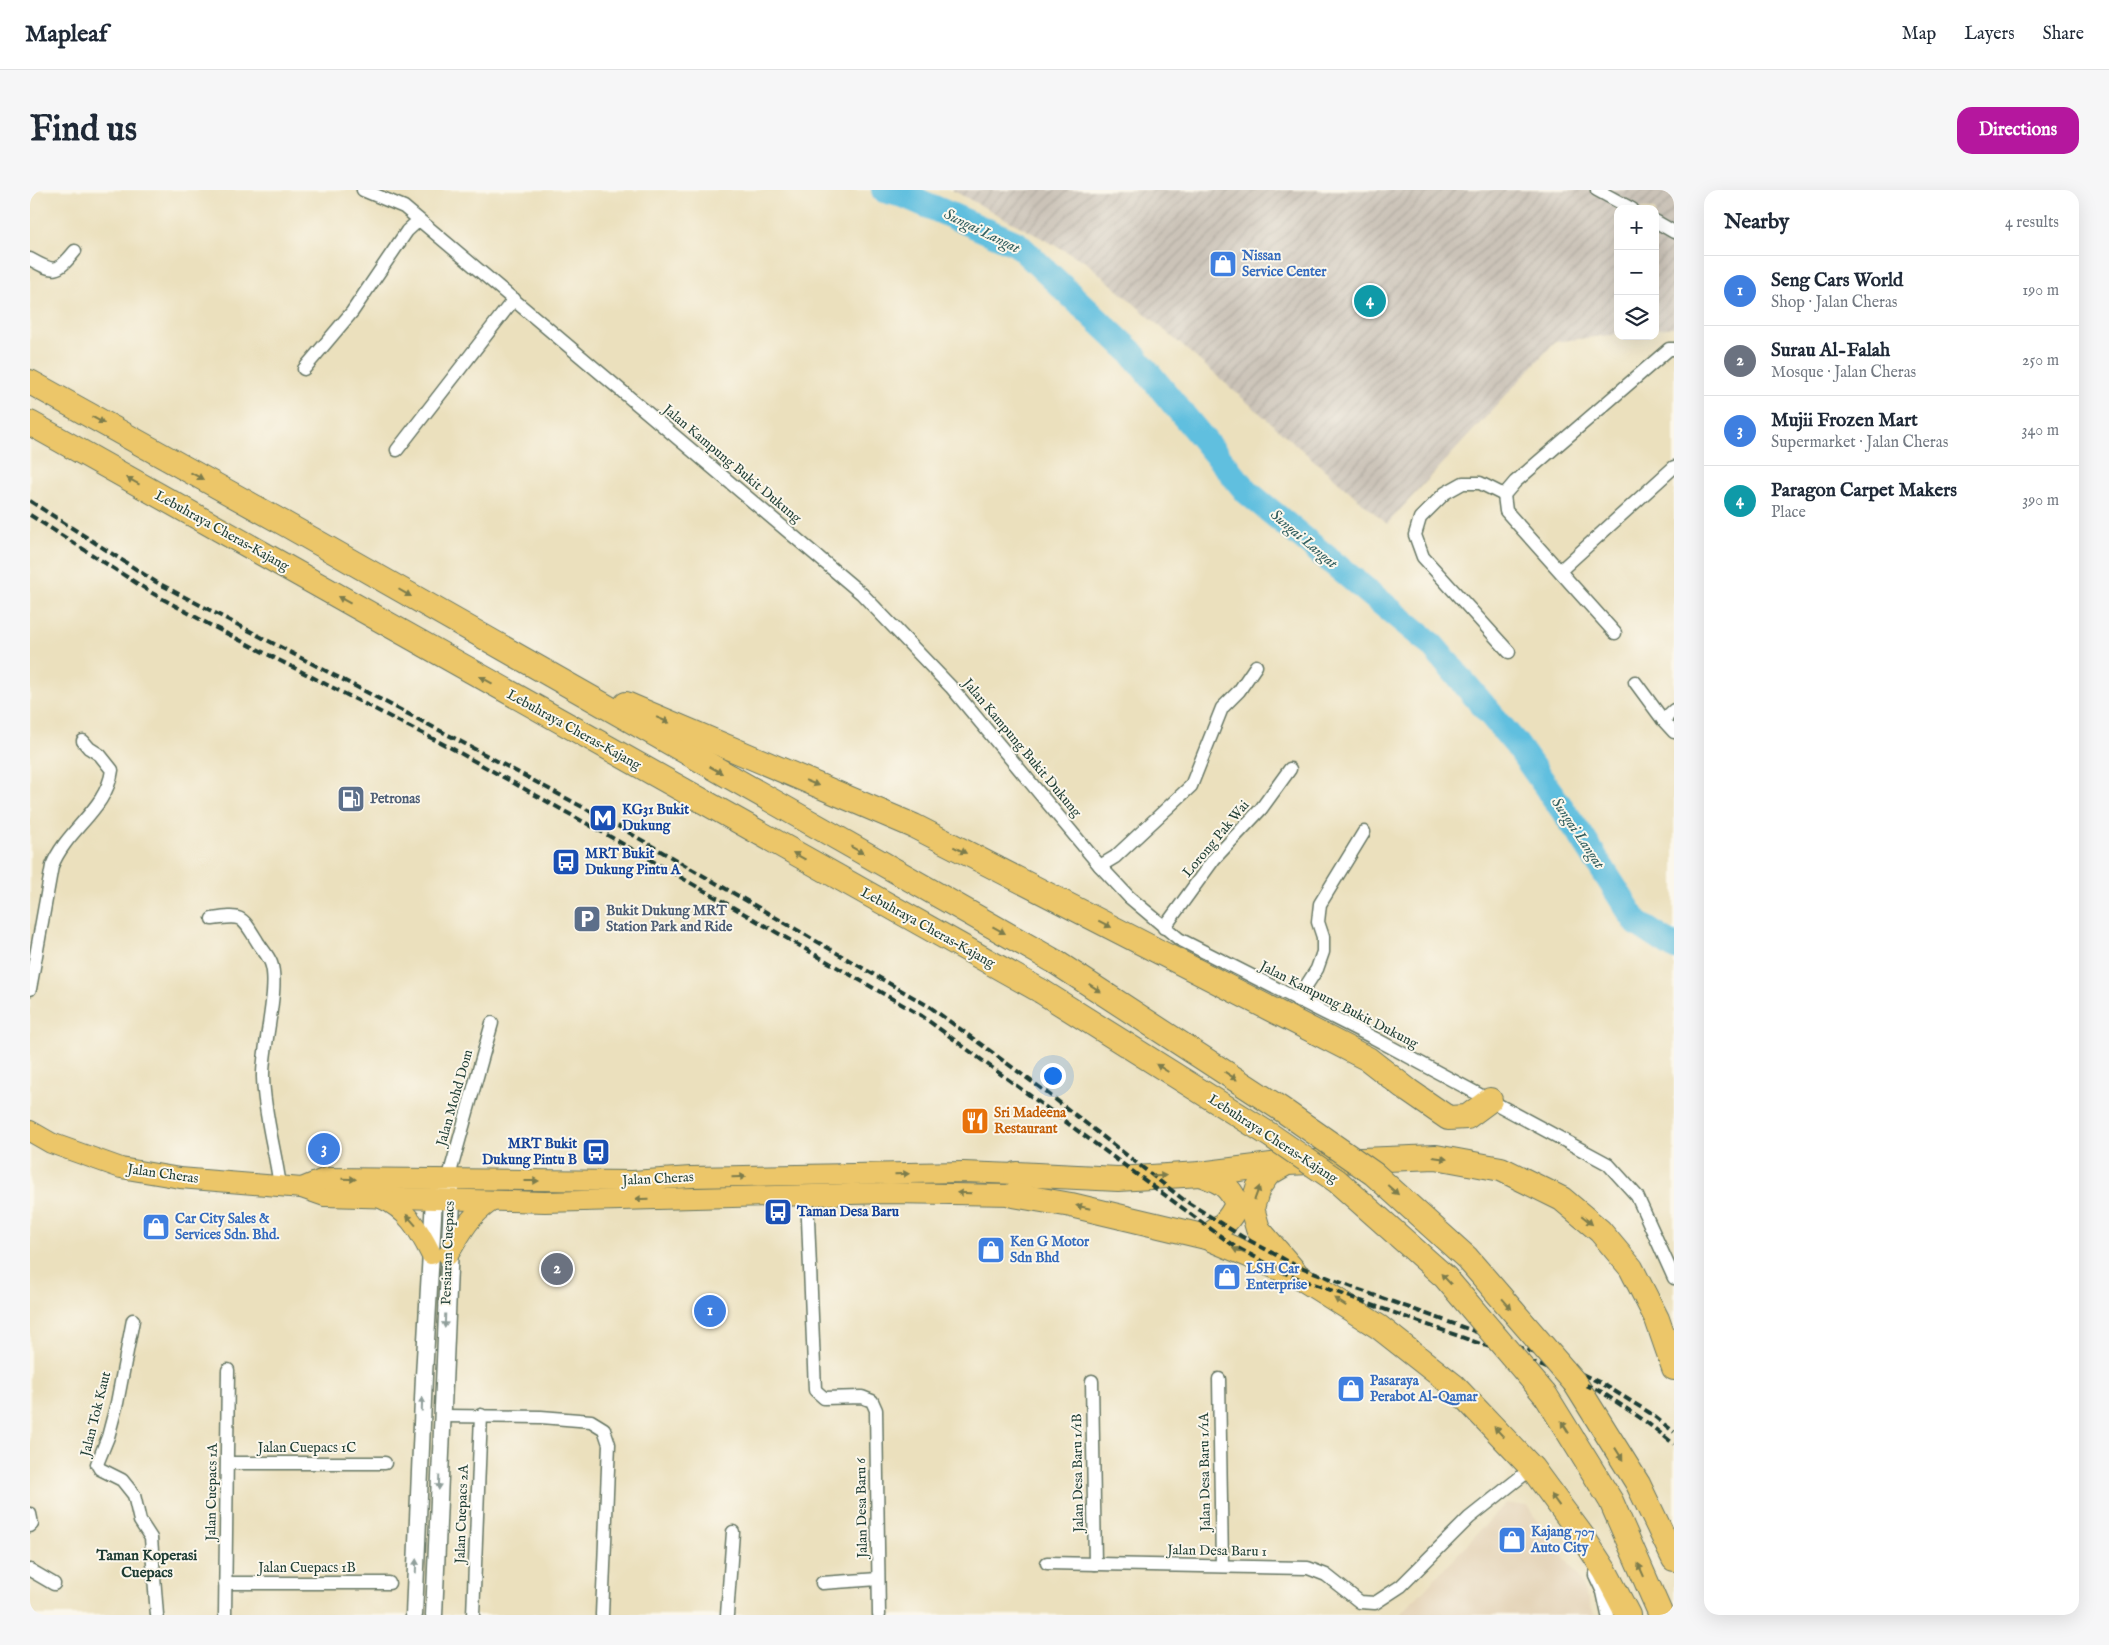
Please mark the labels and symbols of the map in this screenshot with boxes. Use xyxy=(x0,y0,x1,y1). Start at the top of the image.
water label: Sungai Langat xyxy=(940,204,1024,259)
place label: Nissan Service Center xyxy=(1241,247,1327,281)
shop icon: Nissan Service Center xyxy=(1208,249,1238,279)
pin: 4 xyxy=(1354,282,1386,320)
street label: Jalan Kampung Bukit Dukung xyxy=(657,399,805,528)
one-way arrow xyxy=(90,416,105,424)
one-way arrow xyxy=(190,471,204,480)
one-way arrow xyxy=(126,477,140,486)
street label: Lebuhraya Cheras–Kajang xyxy=(152,487,293,576)
water label: Sungai Langat xyxy=(1266,505,1342,574)
one-way arrow xyxy=(398,589,412,597)
one-way arrow xyxy=(337,596,352,604)
street label: Jalan Kampung Bukit Dukung xyxy=(957,673,1086,821)
one-way arrow xyxy=(478,676,493,684)
street label: Lebuhraya Cheras–Kajang xyxy=(504,686,645,775)
one-way arrow xyxy=(656,716,670,724)
one-way arrow xyxy=(709,766,723,774)
one-way arrow xyxy=(805,779,820,787)
fuel station icon: Petronas xyxy=(336,784,366,814)
place label: Petronas xyxy=(370,790,420,808)
water label: Sungai Langat xyxy=(1546,794,1609,874)
street label: Lorong Pak Wai xyxy=(1179,797,1254,881)
place label: KG31 Bukit Dukung xyxy=(622,801,689,835)
metro station icon: KG31 Bukit Dukung xyxy=(588,803,618,833)
place label: MRT Bukit Dukung Pintu A xyxy=(585,845,682,879)
one-way arrow xyxy=(850,846,865,854)
one-way arrow xyxy=(953,846,968,854)
bus stop icon: MRT Bukit Dukung Pintu A xyxy=(551,847,581,877)
one-way arrow xyxy=(793,852,806,861)
street label: Lebuhraya Cheras–Kajang xyxy=(858,884,999,973)
place label: Bukit Dukung MRT Station Park and Ride xyxy=(606,902,733,936)
parking icon: Bukit Dukung MRT Station Park and Ride xyxy=(572,904,602,934)
one-way arrow xyxy=(1098,920,1112,928)
one-way arrow xyxy=(991,926,1006,934)
street label: Jalan Kampung Bukit Dukung xyxy=(1255,956,1422,1053)
one-way arrow xyxy=(1088,983,1102,992)
street label: Jalan Mohd Dom xyxy=(432,1047,477,1150)
your location xyxy=(1040,1063,1066,1089)
one-way arrow xyxy=(1156,1063,1169,1072)
one-way arrow xyxy=(1224,1072,1238,1081)
street label: Lebuhraya Cheras–Kajang xyxy=(1205,1090,1341,1188)
place label: Sri Madeena Restaurant xyxy=(994,1104,1067,1138)
restaurant icon: Sri Madeena Restaurant xyxy=(960,1106,990,1136)
pin: 3 xyxy=(308,1130,340,1168)
place label: MRT Bukit Dukung Pintu B xyxy=(482,1135,577,1169)
bus stop icon: MRT Bukit Dukung Pintu B xyxy=(581,1137,611,1167)
one-way arrow xyxy=(1432,1154,1448,1162)
street label: Jalan Cheras xyxy=(124,1160,200,1188)
street label: Jalan Cheras xyxy=(620,1168,694,1190)
one-way arrow xyxy=(894,1169,910,1177)
one-way arrow xyxy=(1151,1172,1167,1180)
one-way arrow xyxy=(732,1173,748,1181)
one-way arrow xyxy=(342,1175,358,1183)
one-way arrow xyxy=(524,1177,540,1185)
one-way arrow xyxy=(1386,1184,1399,1195)
one-way arrow xyxy=(1253,1185,1261,1200)
one-way arrow xyxy=(956,1189,972,1197)
one-way arrow xyxy=(634,1196,650,1204)
bus stop icon: Taman Desa Baru xyxy=(763,1197,793,1227)
street label: Persiaran Cuepacs xyxy=(437,1201,459,1305)
place label: Taman Desa Baru xyxy=(796,1203,900,1221)
one-way arrow xyxy=(1075,1203,1090,1211)
place label: Car City Sales & Services Sdn. Bhd. xyxy=(175,1210,280,1244)
shop icon: Car City Sales & Services Sdn. Bhd. xyxy=(141,1212,171,1242)
one-way arrow xyxy=(405,1215,417,1227)
one-way arrow xyxy=(1580,1215,1593,1226)
place label: Ken G Motor Sdn Bhd xyxy=(1010,1233,1090,1267)
shop icon: Ken G Motor Sdn Bhd xyxy=(976,1235,1006,1265)
one-way arrow xyxy=(1232,1246,1246,1254)
pin: 2 xyxy=(541,1250,573,1288)
place label: LSH Car Enterprise xyxy=(1246,1260,1308,1294)
shop icon: LSH Car Enterprise xyxy=(1212,1262,1242,1292)
one-way arrow xyxy=(1440,1273,1452,1285)
pin: 1 xyxy=(694,1292,726,1330)
one-way arrow xyxy=(1333,1297,1346,1307)
one-way arrow xyxy=(1502,1298,1513,1311)
one-way arrow xyxy=(441,1313,449,1329)
street label: Jalan Tok Kaut xyxy=(76,1369,115,1460)
place label: Pasaraya Perabot Al-Qamar xyxy=(1370,1372,1479,1406)
shop icon: Pasaraya Perabot Al-Qamar xyxy=(1336,1374,1366,1404)
one-way arrow xyxy=(419,1396,427,1412)
street label: Jalan Desa Baru 1/1A xyxy=(1195,1412,1215,1534)
street label: Jalan Desa Baru 1/1B xyxy=(1068,1413,1088,1535)
one-way arrow xyxy=(1561,1420,1570,1433)
one-way arrow xyxy=(1493,1425,1504,1438)
street label: Jalan Cuepacs 1C xyxy=(256,1439,356,1457)
street label: Jalan Cuepacs 1A xyxy=(202,1442,222,1543)
one-way arrow xyxy=(1614,1447,1624,1460)
street label: Jalan Desa Baru 6 xyxy=(852,1457,872,1560)
street label: Jalan Cuepacs 2A xyxy=(451,1464,473,1566)
one-way arrow xyxy=(435,1476,443,1492)
one-way arrow xyxy=(1550,1494,1561,1507)
place label: Kajang 707 Auto City xyxy=(1530,1523,1595,1557)
shop icon: Kajang 707 Auto City xyxy=(1497,1525,1527,1555)
street label: Jalan Desa Baru 1 xyxy=(1165,1541,1267,1561)
district label: Taman Koperasi Cuepacs xyxy=(96,1546,197,1582)
one-way arrow xyxy=(412,1558,420,1574)
street label: Jalan Cuepacs 1B xyxy=(256,1559,356,1577)
one-way arrow xyxy=(1637,1563,1645,1577)

